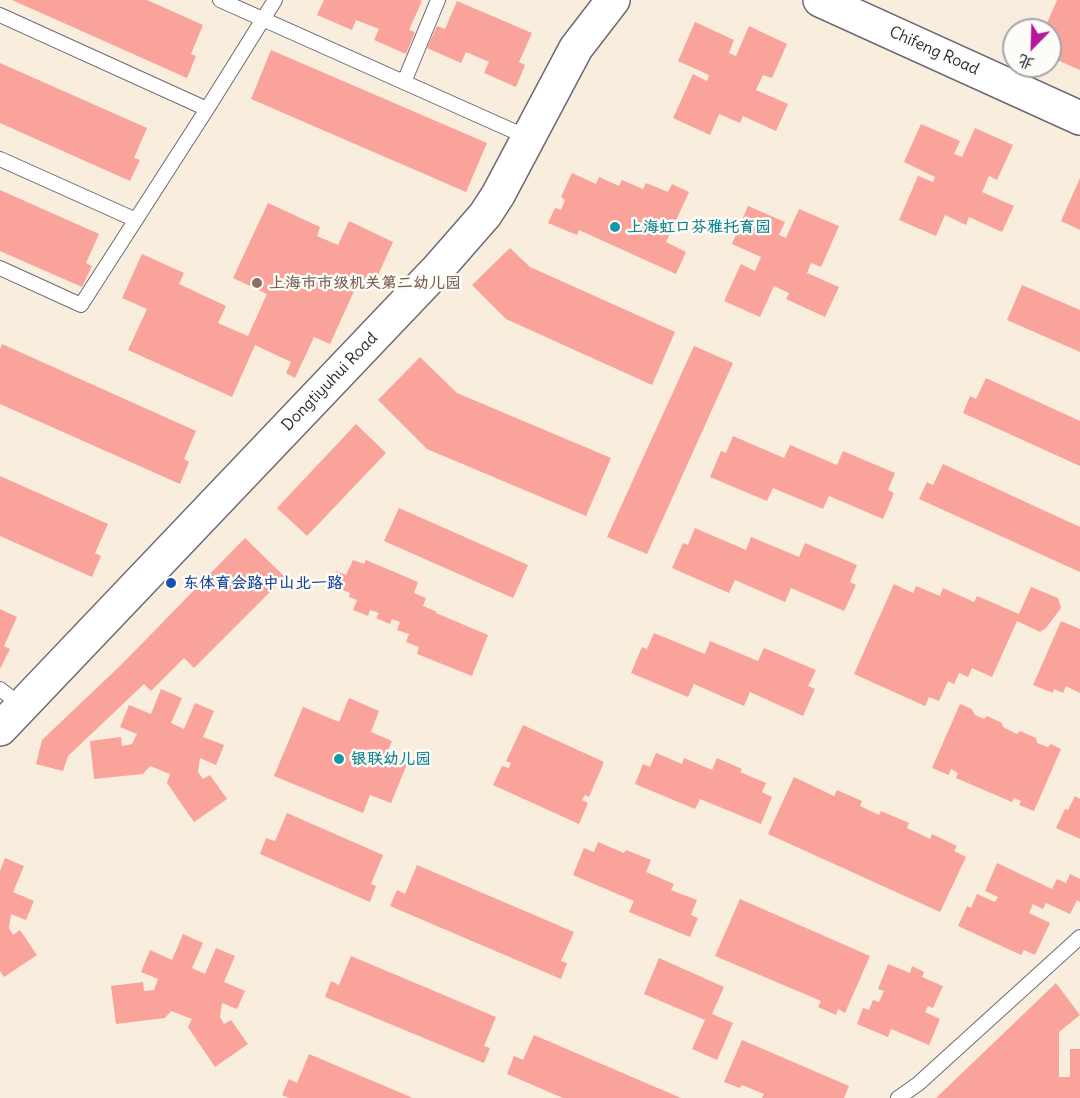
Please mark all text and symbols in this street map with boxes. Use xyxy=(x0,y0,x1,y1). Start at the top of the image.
north arrow xyxy=(1002,18,1062,78)
street label: Chifeng Road xyxy=(886,23,982,79)
text: 北 xyxy=(1014,50,1037,75)
place label: 上海虹口芬雅托育园 xyxy=(627,217,771,237)
marker: 上海虹口芬雅托育园 xyxy=(608,220,622,234)
place label: 上海市市级机关第二幼儿园 xyxy=(269,273,461,293)
marker: 上海市市级机关第二幼儿园 xyxy=(250,276,264,290)
street label: Dongtiyuhui Road xyxy=(278,329,382,435)
place label: 东体育会路中山北一路 xyxy=(183,573,343,593)
marker: 东体育会路中山北一路 xyxy=(164,576,178,590)
place label: 银联幼儿园 xyxy=(351,749,431,769)
marker: 银联幼儿园 xyxy=(332,752,346,766)

